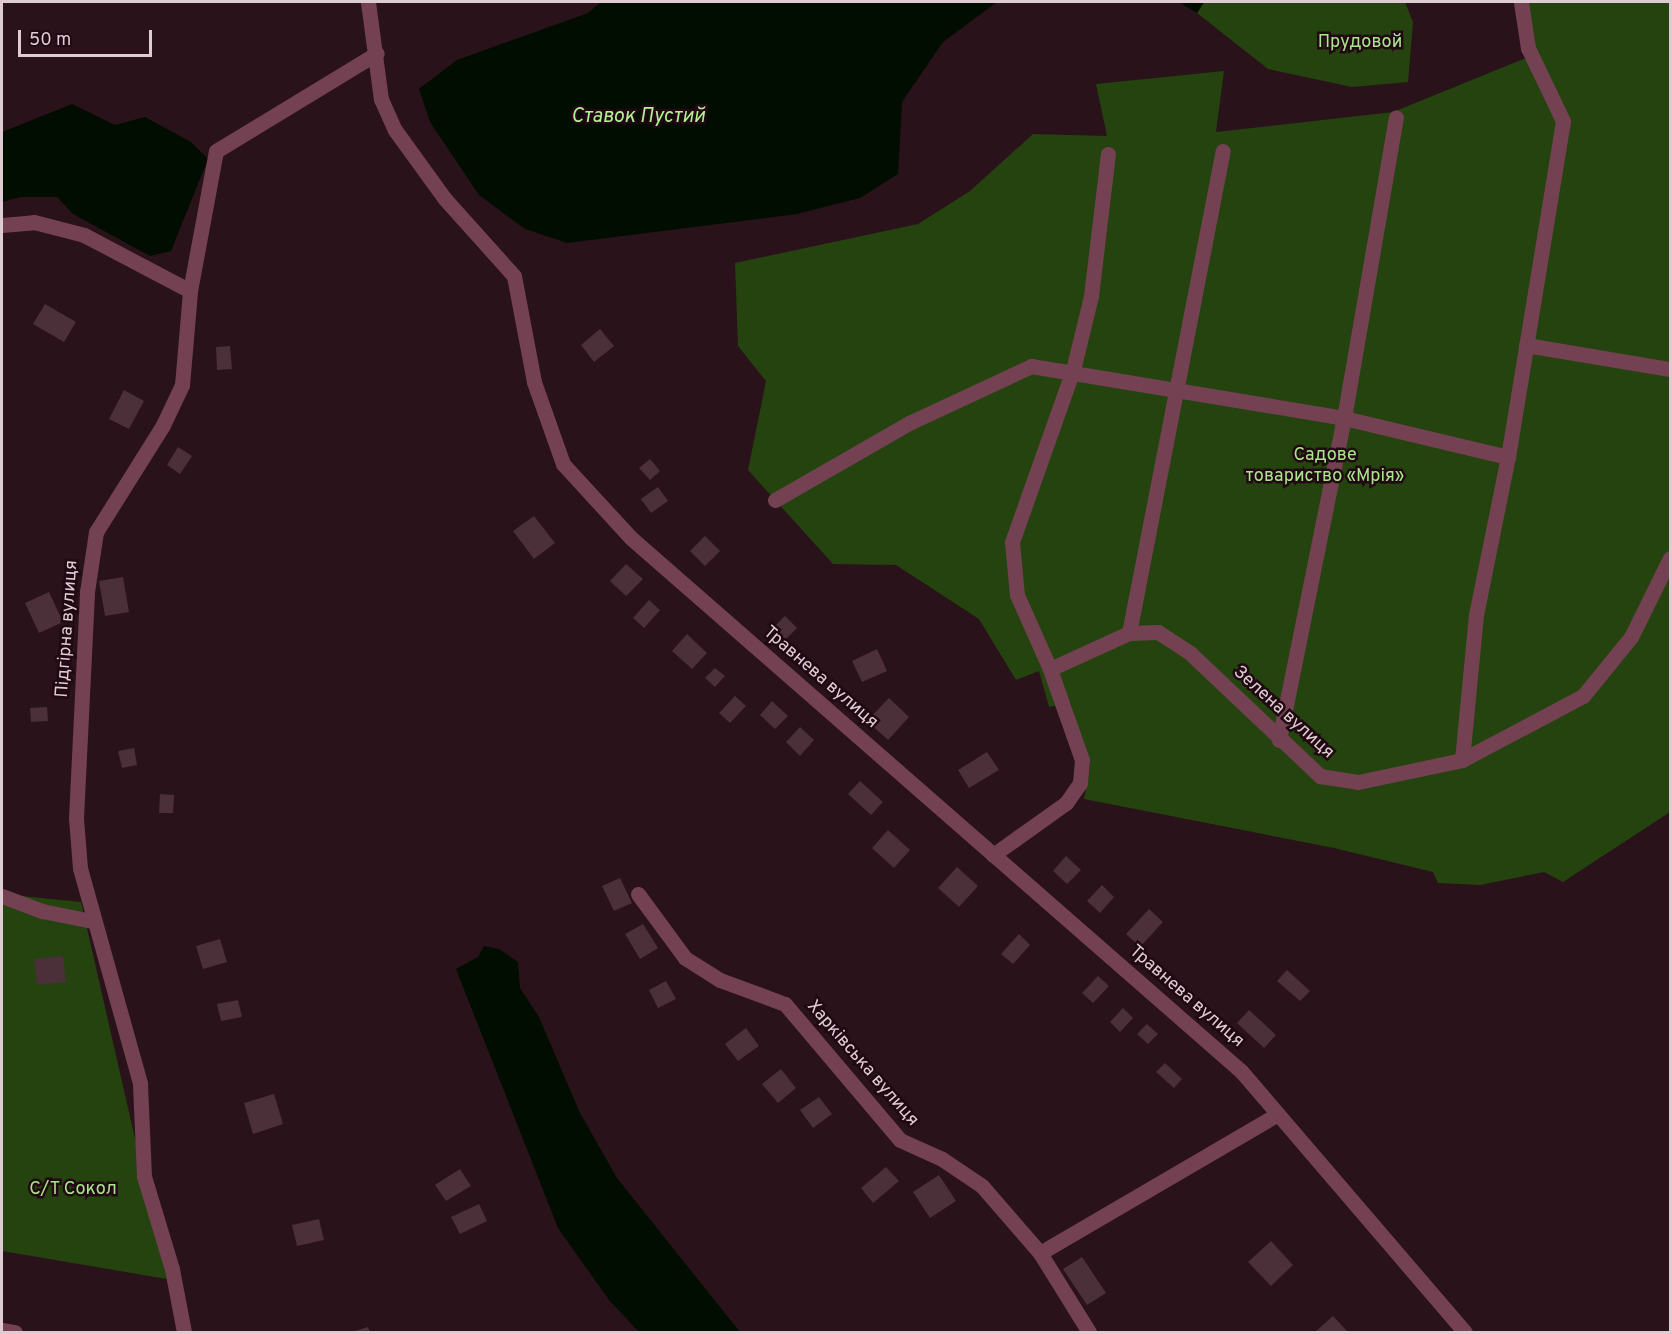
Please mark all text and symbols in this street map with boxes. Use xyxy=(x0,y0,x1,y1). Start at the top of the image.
scale bar xyxy=(21,18,154,56)
text: 50 m xyxy=(29,29,71,52)
park label: Прудовой xyxy=(1318,32,1402,54)
water label: Ставок Пустий xyxy=(571,105,705,129)
park label: Садове товариство «Мрія» xyxy=(1246,446,1404,488)
street label: Підгірна вулиця xyxy=(52,559,84,699)
street label: Травнева вулиця xyxy=(758,622,882,734)
street label: Зелена вулиця xyxy=(1228,662,1338,764)
street label: Травнева вулиця xyxy=(1124,941,1248,1053)
street label: Харківська вулиця xyxy=(801,997,923,1131)
park label: С/Т Сокол xyxy=(29,1179,117,1201)

